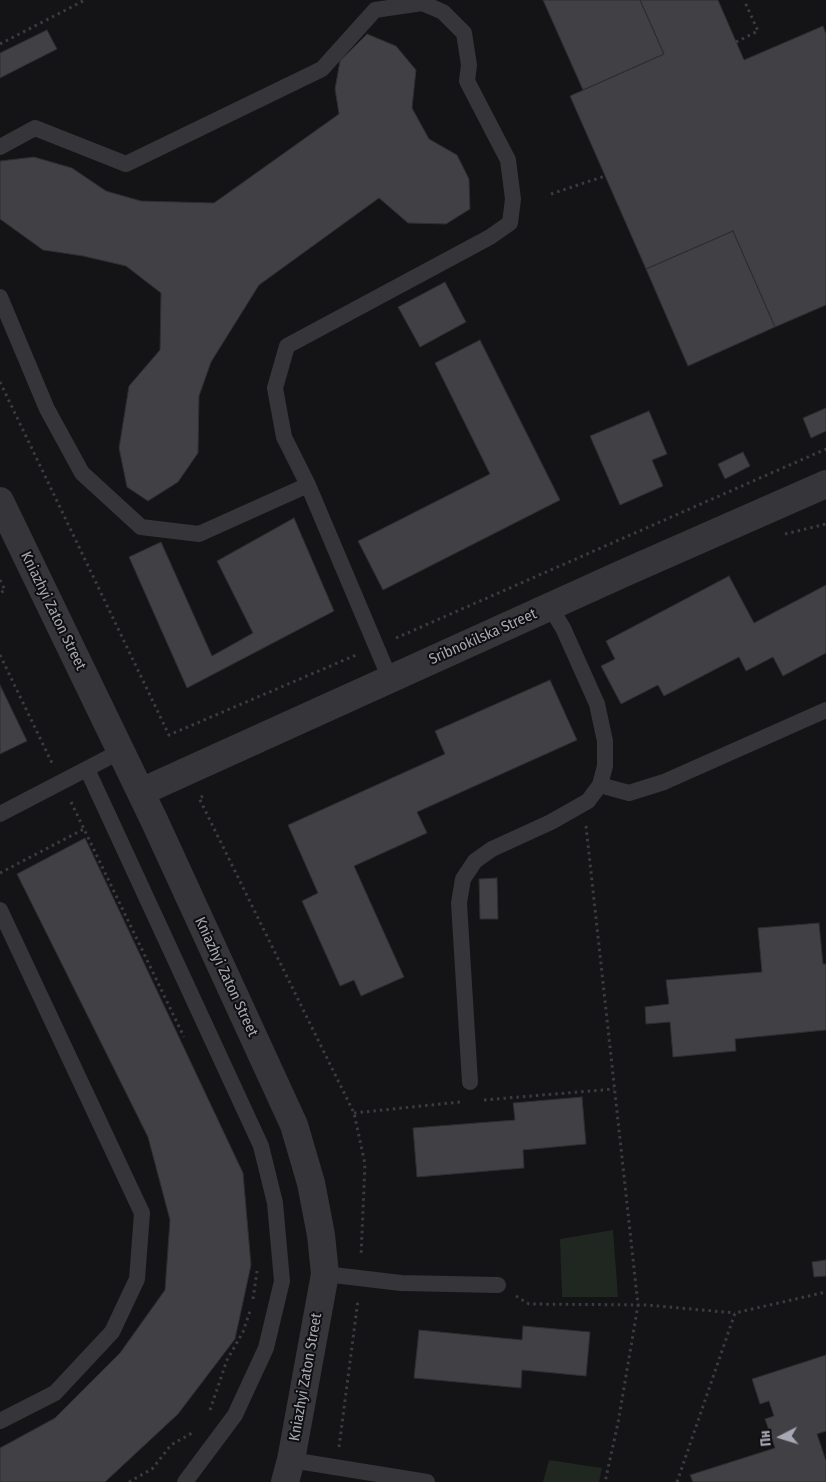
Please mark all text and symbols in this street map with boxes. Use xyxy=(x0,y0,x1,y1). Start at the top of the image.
street label: Kniazhyi Zaton Street xyxy=(16,549,90,673)
street label: Sribnokilska Street xyxy=(426,605,540,669)
street label: Kniazhyi Zaton Street xyxy=(190,914,262,1040)
street label: Kniazhyi Zaton Street xyxy=(286,1312,326,1442)
north arrow xyxy=(756,1412,806,1462)
text: Пн xyxy=(756,1430,775,1447)

